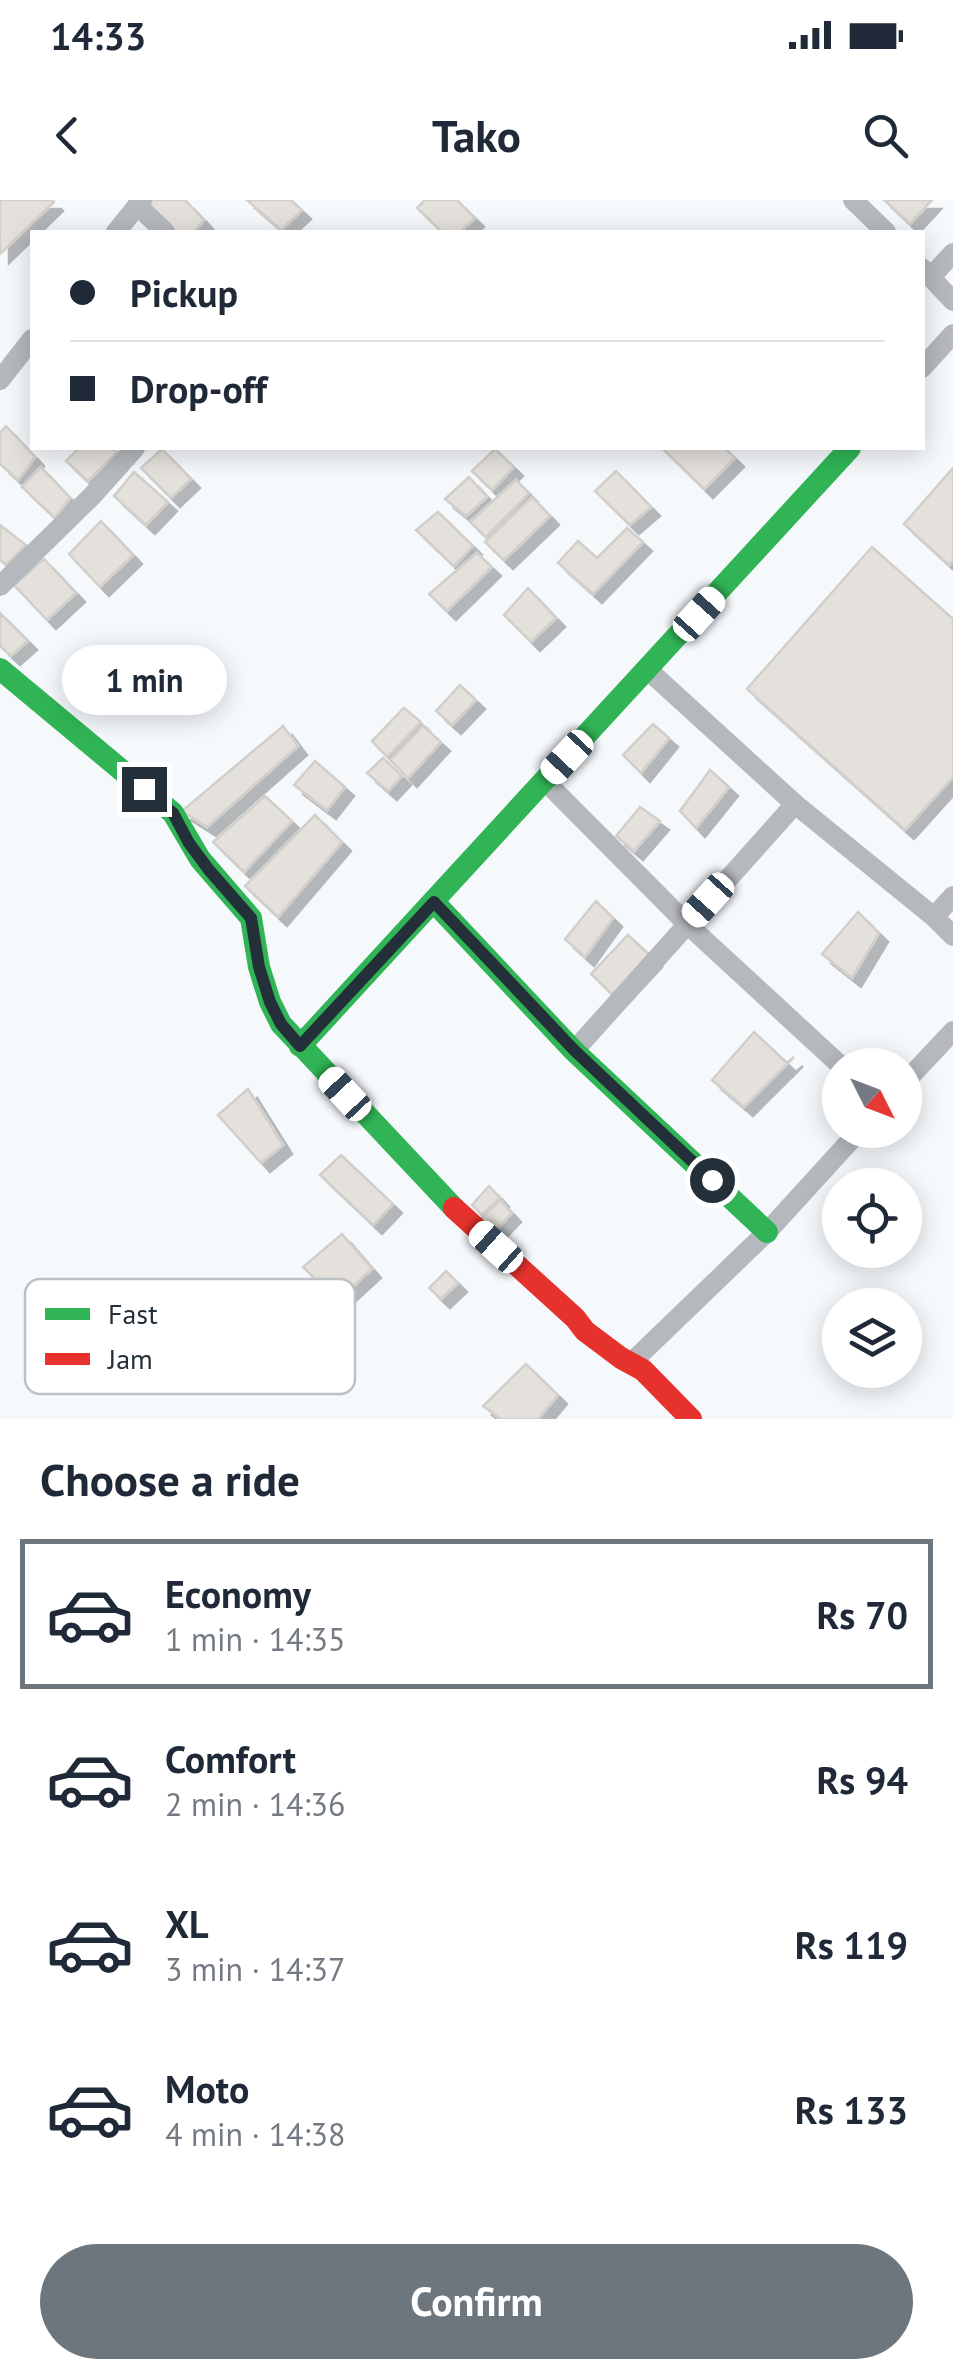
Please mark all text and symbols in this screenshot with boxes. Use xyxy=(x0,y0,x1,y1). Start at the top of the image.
text: 14:33 xyxy=(50,11,146,60)
text: Tako xyxy=(432,106,521,164)
icon: back xyxy=(40,108,95,163)
icon: search xyxy=(858,108,913,163)
text: Pickup xyxy=(130,268,238,317)
text: Drop-off xyxy=(130,364,267,413)
car xyxy=(668,582,730,646)
callout: 1 min xyxy=(62,644,226,714)
text: 1 min xyxy=(105,659,184,701)
car xyxy=(536,725,598,789)
route end xyxy=(122,767,167,812)
car xyxy=(677,868,739,932)
north arrow xyxy=(822,1048,922,1148)
map controls xyxy=(822,1048,922,1388)
car xyxy=(314,1062,376,1126)
route start xyxy=(690,1158,735,1203)
button: locate xyxy=(822,1168,922,1268)
car xyxy=(464,1216,528,1278)
legend xyxy=(25,1279,355,1394)
button: layers xyxy=(822,1288,922,1388)
text: Fast xyxy=(108,1295,158,1332)
text: Jam xyxy=(107,1340,153,1377)
text: Choose a ride xyxy=(40,1450,300,1508)
icon: car xyxy=(45,1569,135,1659)
text: Economy xyxy=(165,1569,311,1618)
text: Rs 70 xyxy=(816,1590,908,1639)
text: 1 min · 14:35 xyxy=(165,1618,345,1660)
icon: car xyxy=(45,1734,135,1824)
text: Comfort xyxy=(165,1734,296,1783)
text: Rs 94 xyxy=(816,1755,908,1804)
text: 2 min · 14:36 xyxy=(165,1783,345,1825)
icon: car xyxy=(45,1899,135,1989)
text: XL xyxy=(165,1899,209,1948)
text: Rs 119 xyxy=(795,1920,908,1969)
text: 3 min · 14:37 xyxy=(165,1948,345,1990)
icon: car xyxy=(45,2064,135,2154)
text: Moto xyxy=(165,2064,249,2113)
text: Rs 133 xyxy=(795,2085,908,2134)
text: 4 min · 14:38 xyxy=(165,2113,345,2155)
button: Confirm xyxy=(40,2244,913,2359)

